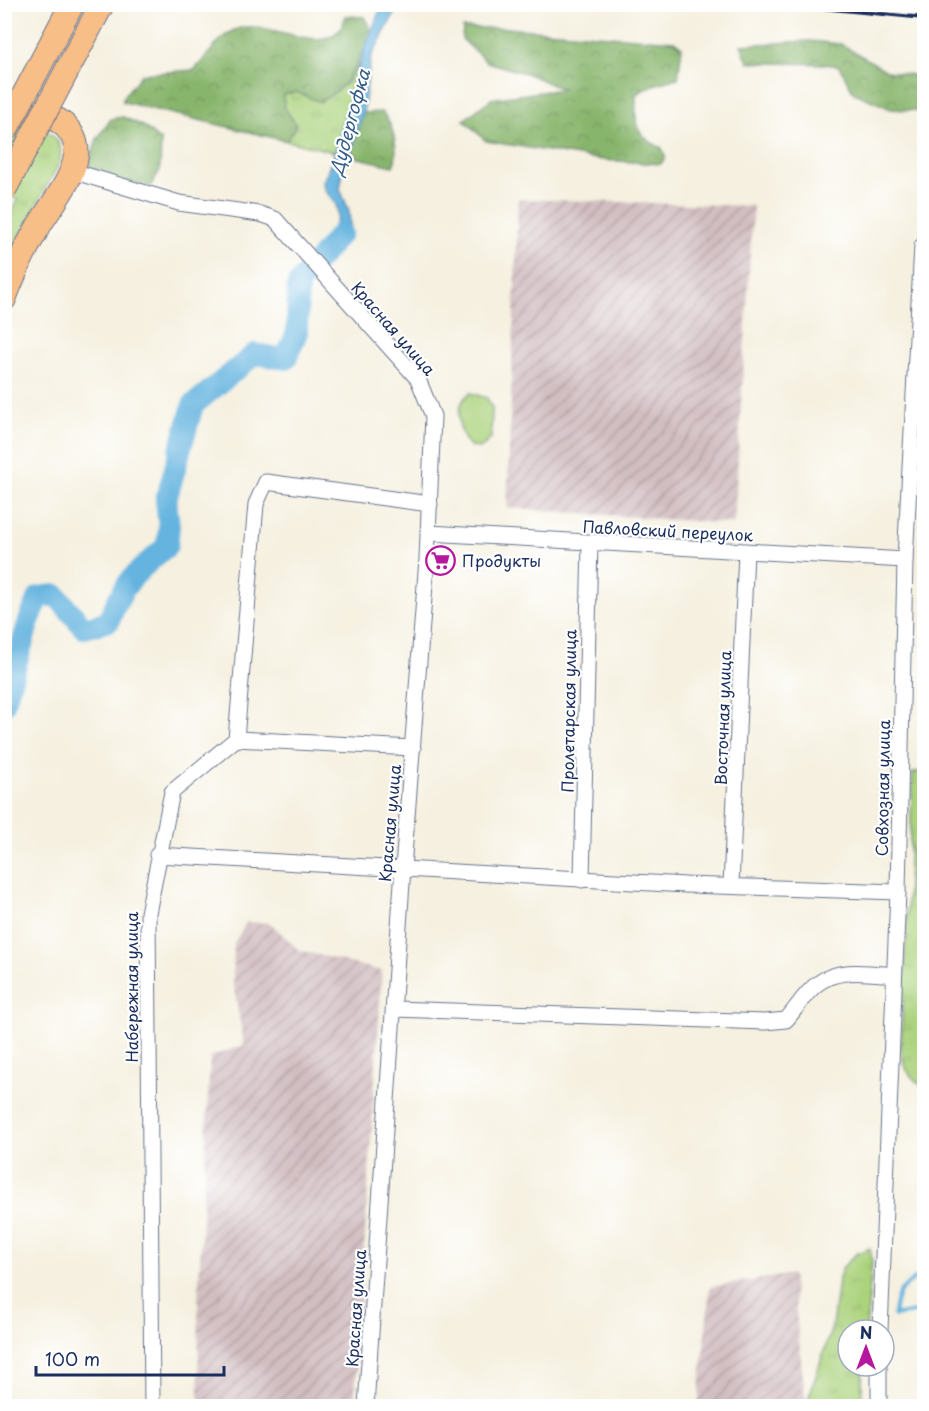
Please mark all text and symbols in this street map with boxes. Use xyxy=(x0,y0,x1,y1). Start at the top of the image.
water label: Дудергофка xyxy=(321,65,376,180)
street label: Красная улица xyxy=(346,276,442,380)
street label: Павловский переулок xyxy=(582,514,754,546)
supermarket icon: Продукты xyxy=(425,544,457,576)
place label: Продукты xyxy=(462,548,541,572)
street label: Пролетарская улица xyxy=(555,629,581,793)
street label: Восточная улица xyxy=(708,650,736,786)
street label: Совхозная улица xyxy=(869,719,895,857)
street label: Красная улица xyxy=(372,763,406,883)
street label: Набережная улица xyxy=(119,912,143,1062)
street label: Красная улица xyxy=(339,1249,371,1367)
north arrow xyxy=(836,1318,896,1378)
text: N xyxy=(860,1320,872,1344)
scale bar xyxy=(36,1339,224,1377)
text: 100 m xyxy=(45,1345,100,1372)

